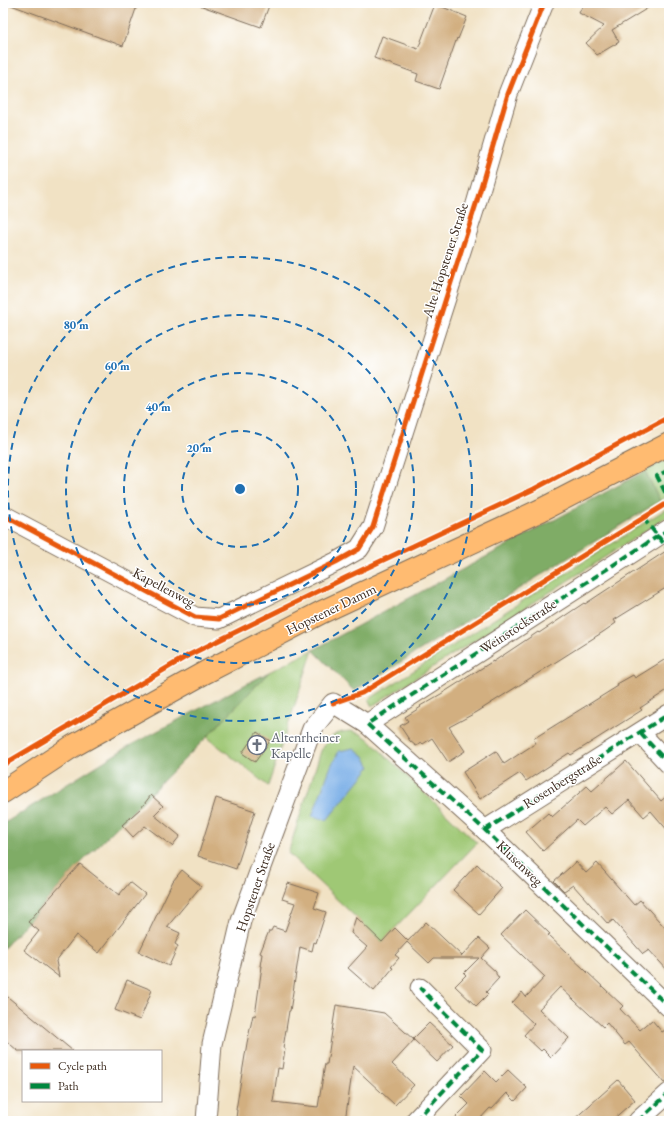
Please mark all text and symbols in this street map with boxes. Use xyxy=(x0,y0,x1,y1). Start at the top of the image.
street label: Alte Hopstener Straße xyxy=(418,200,472,321)
text: 80 m xyxy=(63,317,89,333)
text: 60 m xyxy=(104,358,130,374)
text: 40 m xyxy=(145,399,171,415)
text: 20 m xyxy=(186,440,212,456)
centre of rings xyxy=(233,482,247,496)
street label: Kapellenweg xyxy=(130,563,199,611)
street label: Hopstener Damm xyxy=(283,579,379,639)
street label: Weinstockstraße xyxy=(476,594,560,657)
place label: Altenrheiner Kapelle xyxy=(270,728,340,762)
church icon: Altenrheiner Kapelle xyxy=(246,734,268,756)
street label: Rosenbergstraße xyxy=(519,749,605,812)
street label: Klusenweg xyxy=(493,836,548,890)
street label: Hopstener Straße xyxy=(231,839,279,934)
legend xyxy=(22,1050,162,1102)
text: Cycle path xyxy=(58,1058,107,1074)
text: Path xyxy=(58,1078,79,1094)

